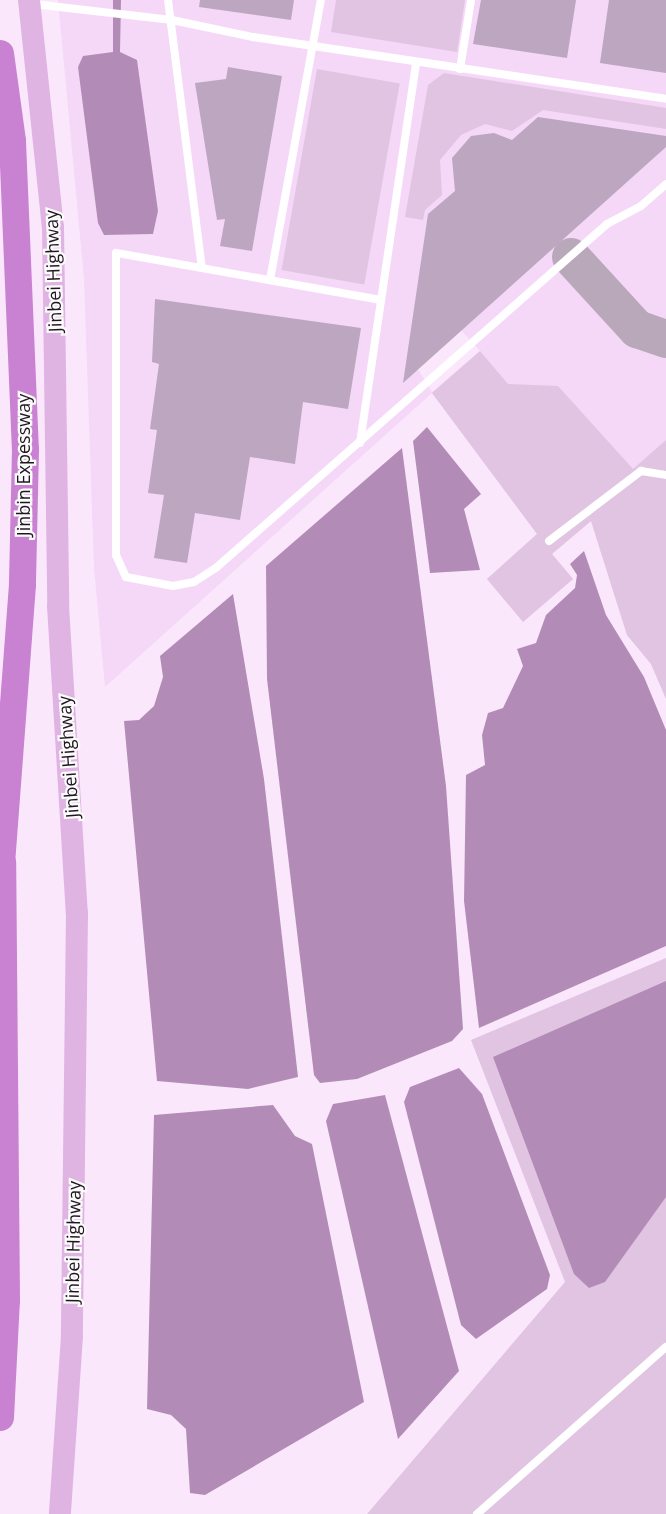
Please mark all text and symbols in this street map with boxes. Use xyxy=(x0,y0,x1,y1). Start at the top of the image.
street label: Jinbei Highway xyxy=(40,209,66,333)
street label: Jinbin Expessway xyxy=(12,394,34,536)
street label: Jinbei Highway xyxy=(53,695,83,819)
street label: Jinbei Highway xyxy=(61,1181,85,1303)

